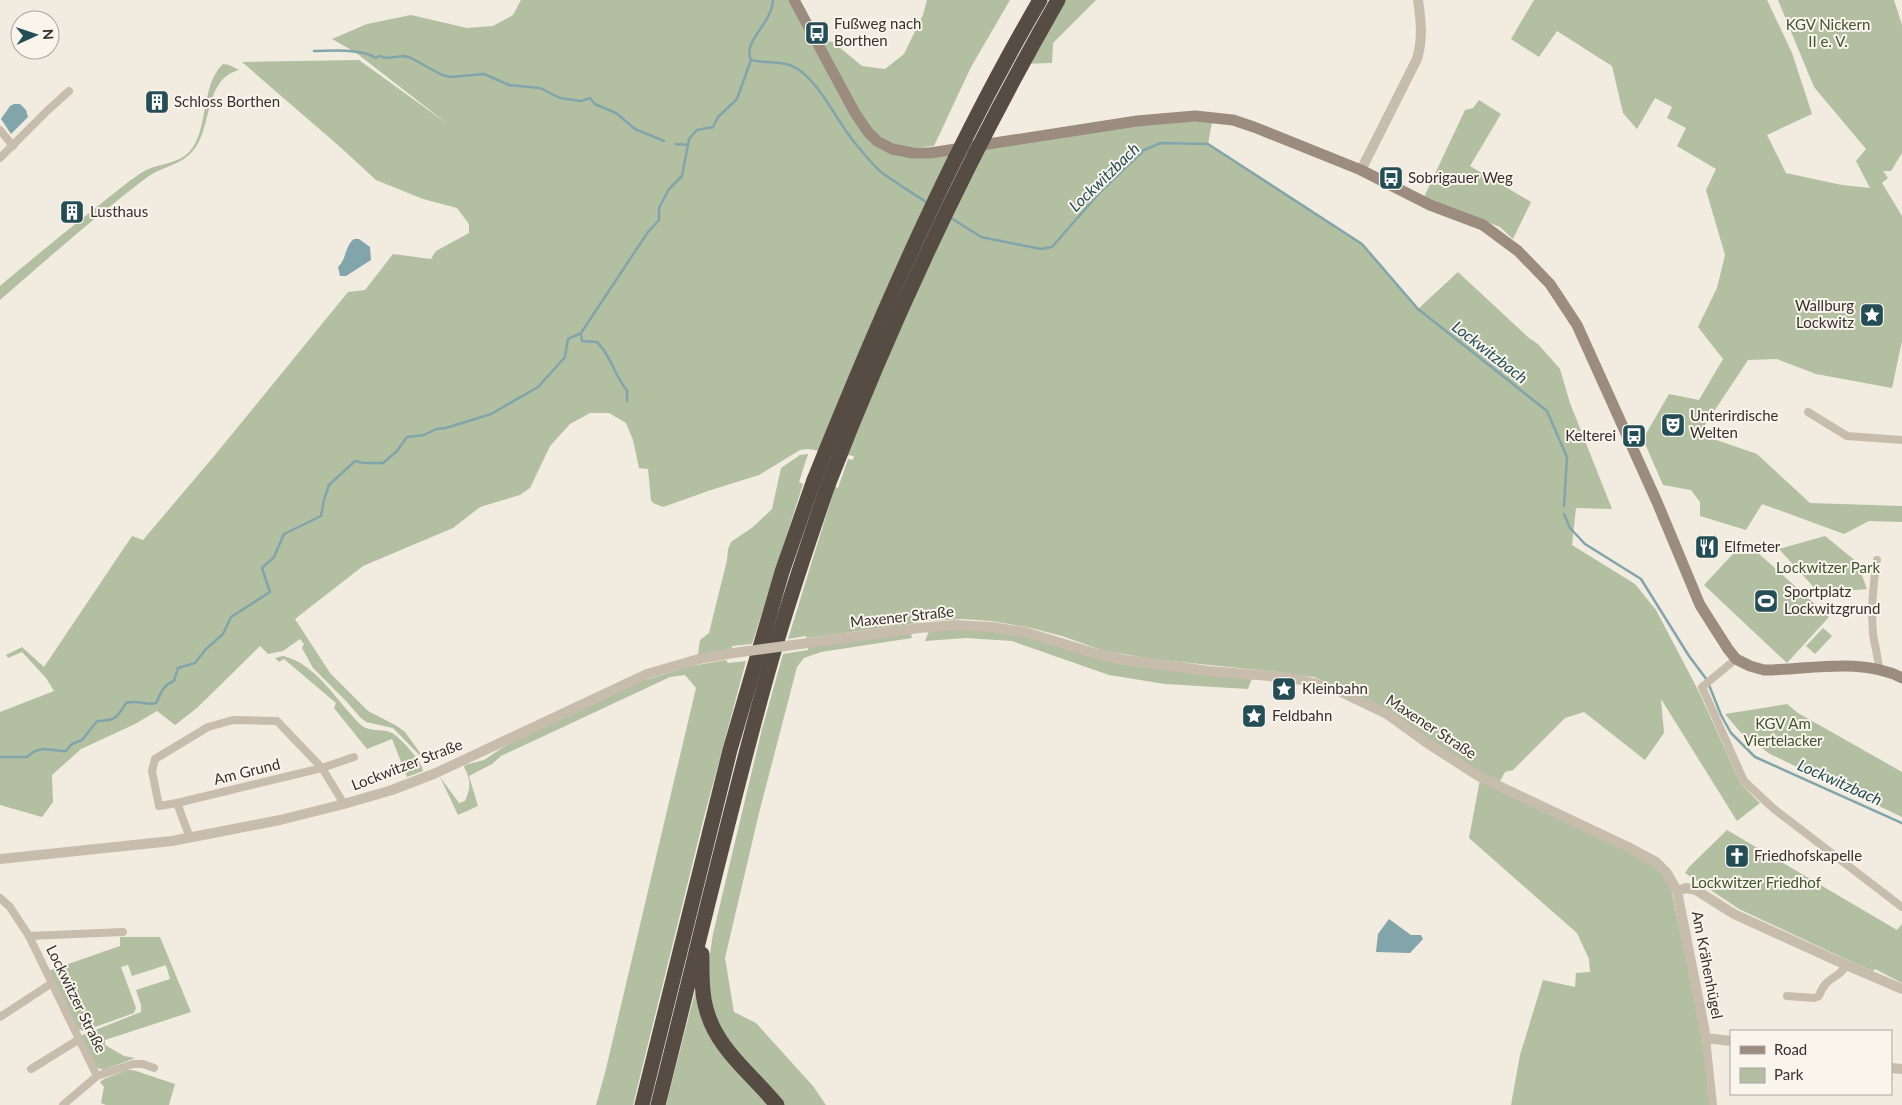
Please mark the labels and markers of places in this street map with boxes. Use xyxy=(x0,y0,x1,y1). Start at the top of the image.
place label: Fußweg nach Borthen xyxy=(834,14,921,49)
bus stop icon: Fußweg nach Borthen xyxy=(804,20,830,46)
building icon: Schloss Borthen xyxy=(144,89,170,115)
place label: Schloss Borthen xyxy=(174,92,280,110)
bus stop icon: Sobrigauer Weg xyxy=(1378,165,1404,191)
place label: Sobrigauer Weg xyxy=(1408,168,1513,186)
building icon: Lusthaus xyxy=(59,199,85,225)
place label: Lusthaus xyxy=(90,202,148,220)
place label: Wallburg Lockwitz xyxy=(1795,296,1854,331)
place icon: Wallburg Lockwitz xyxy=(1859,302,1885,328)
place label: Unterirdische Welten xyxy=(1690,406,1779,441)
theatre icon: Unterirdische Welten xyxy=(1660,412,1686,438)
bus stop icon: Kelterei xyxy=(1621,423,1647,449)
place label: Kelterei xyxy=(1565,426,1616,444)
restaurant icon: Elfmeter xyxy=(1694,534,1720,560)
place label: Elfmeter xyxy=(1724,537,1781,555)
place label: Sportplatz Lockwitzgrund xyxy=(1784,582,1880,617)
sports icon: Sportplatz Lockwitzgrund xyxy=(1753,588,1779,614)
place icon: Kleinbahn xyxy=(1271,676,1297,702)
place label: Kleinbahn xyxy=(1302,679,1368,697)
place icon: Feldbahn xyxy=(1241,703,1267,729)
place label: Feldbahn xyxy=(1272,706,1332,724)
church icon: Friedhofskapelle xyxy=(1724,843,1750,869)
place label: Friedhofskapelle xyxy=(1754,846,1862,864)

